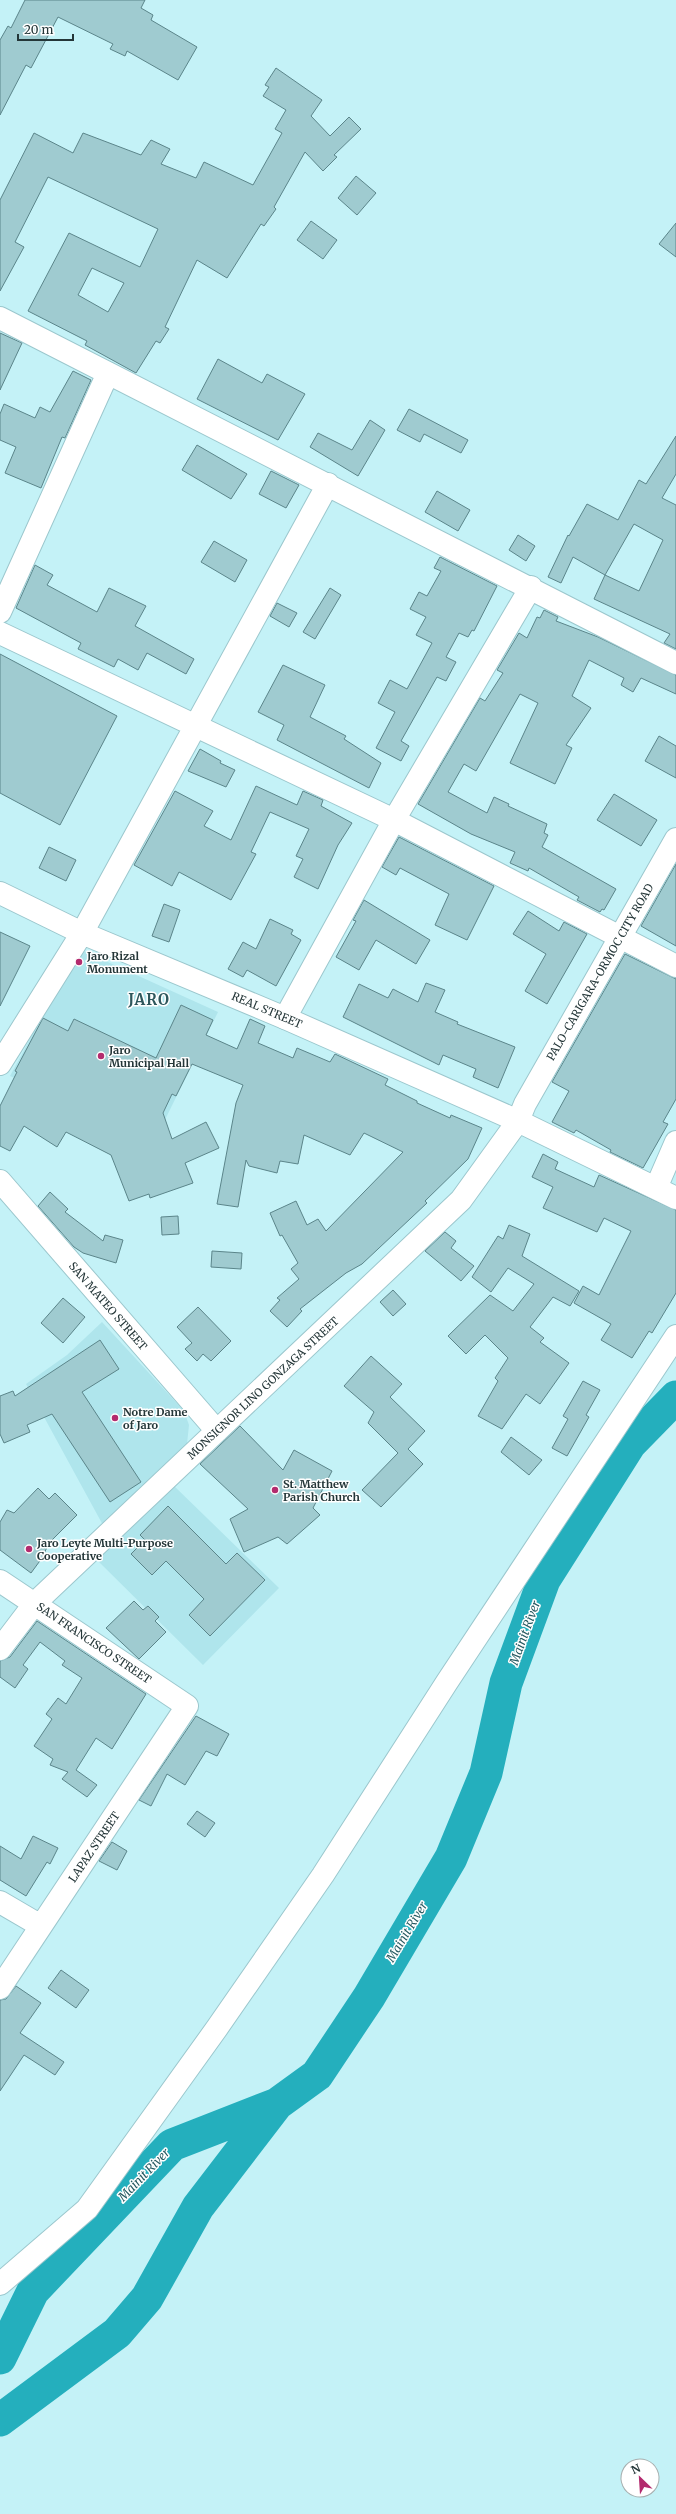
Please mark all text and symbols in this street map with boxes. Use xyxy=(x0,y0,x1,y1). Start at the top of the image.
scale bar xyxy=(18,16,73,42)
text: 20 m xyxy=(24,22,53,37)
street label: PALO-CARIGARA-ORMOC CITY ROAD xyxy=(543,881,657,1063)
place label: Jaro Rizal Monument xyxy=(86,949,148,976)
marker: Jaro Rizal Monument xyxy=(74,957,84,967)
street label: REAL STREET xyxy=(230,989,305,1031)
district label: JARO xyxy=(127,990,170,1009)
place label: Jaro Municipal Hall xyxy=(108,1043,189,1070)
marker: Jaro Municipal Hall xyxy=(96,1051,106,1061)
street label: SAN MATEO STREET xyxy=(66,1259,150,1353)
street label: MONSIGNOR LINO GONZAGA STREET xyxy=(184,1314,342,1462)
place label: Notre Dame of Jaro xyxy=(123,1405,188,1432)
marker: Notre Dame of Jaro xyxy=(110,1413,120,1423)
place label: St. Matthew Parish Church xyxy=(283,1477,360,1504)
marker: St. Matthew Parish Church xyxy=(270,1485,280,1495)
place label: Jaro Leyte Multi-Purpose Cooperative xyxy=(36,1536,173,1563)
marker: Jaro Leyte Multi-Purpose Cooperative xyxy=(24,1544,34,1554)
water label: Mainit River xyxy=(506,1598,543,1668)
street label: SAN FRANCISCO STREET xyxy=(34,1599,154,1687)
street label: LAPAZ STREET xyxy=(65,1809,123,1885)
water label: Mainit River xyxy=(382,1898,431,1965)
water label: Mainit River xyxy=(114,2144,173,2205)
north arrow xyxy=(620,2458,660,2498)
text: N xyxy=(629,2461,643,2477)

